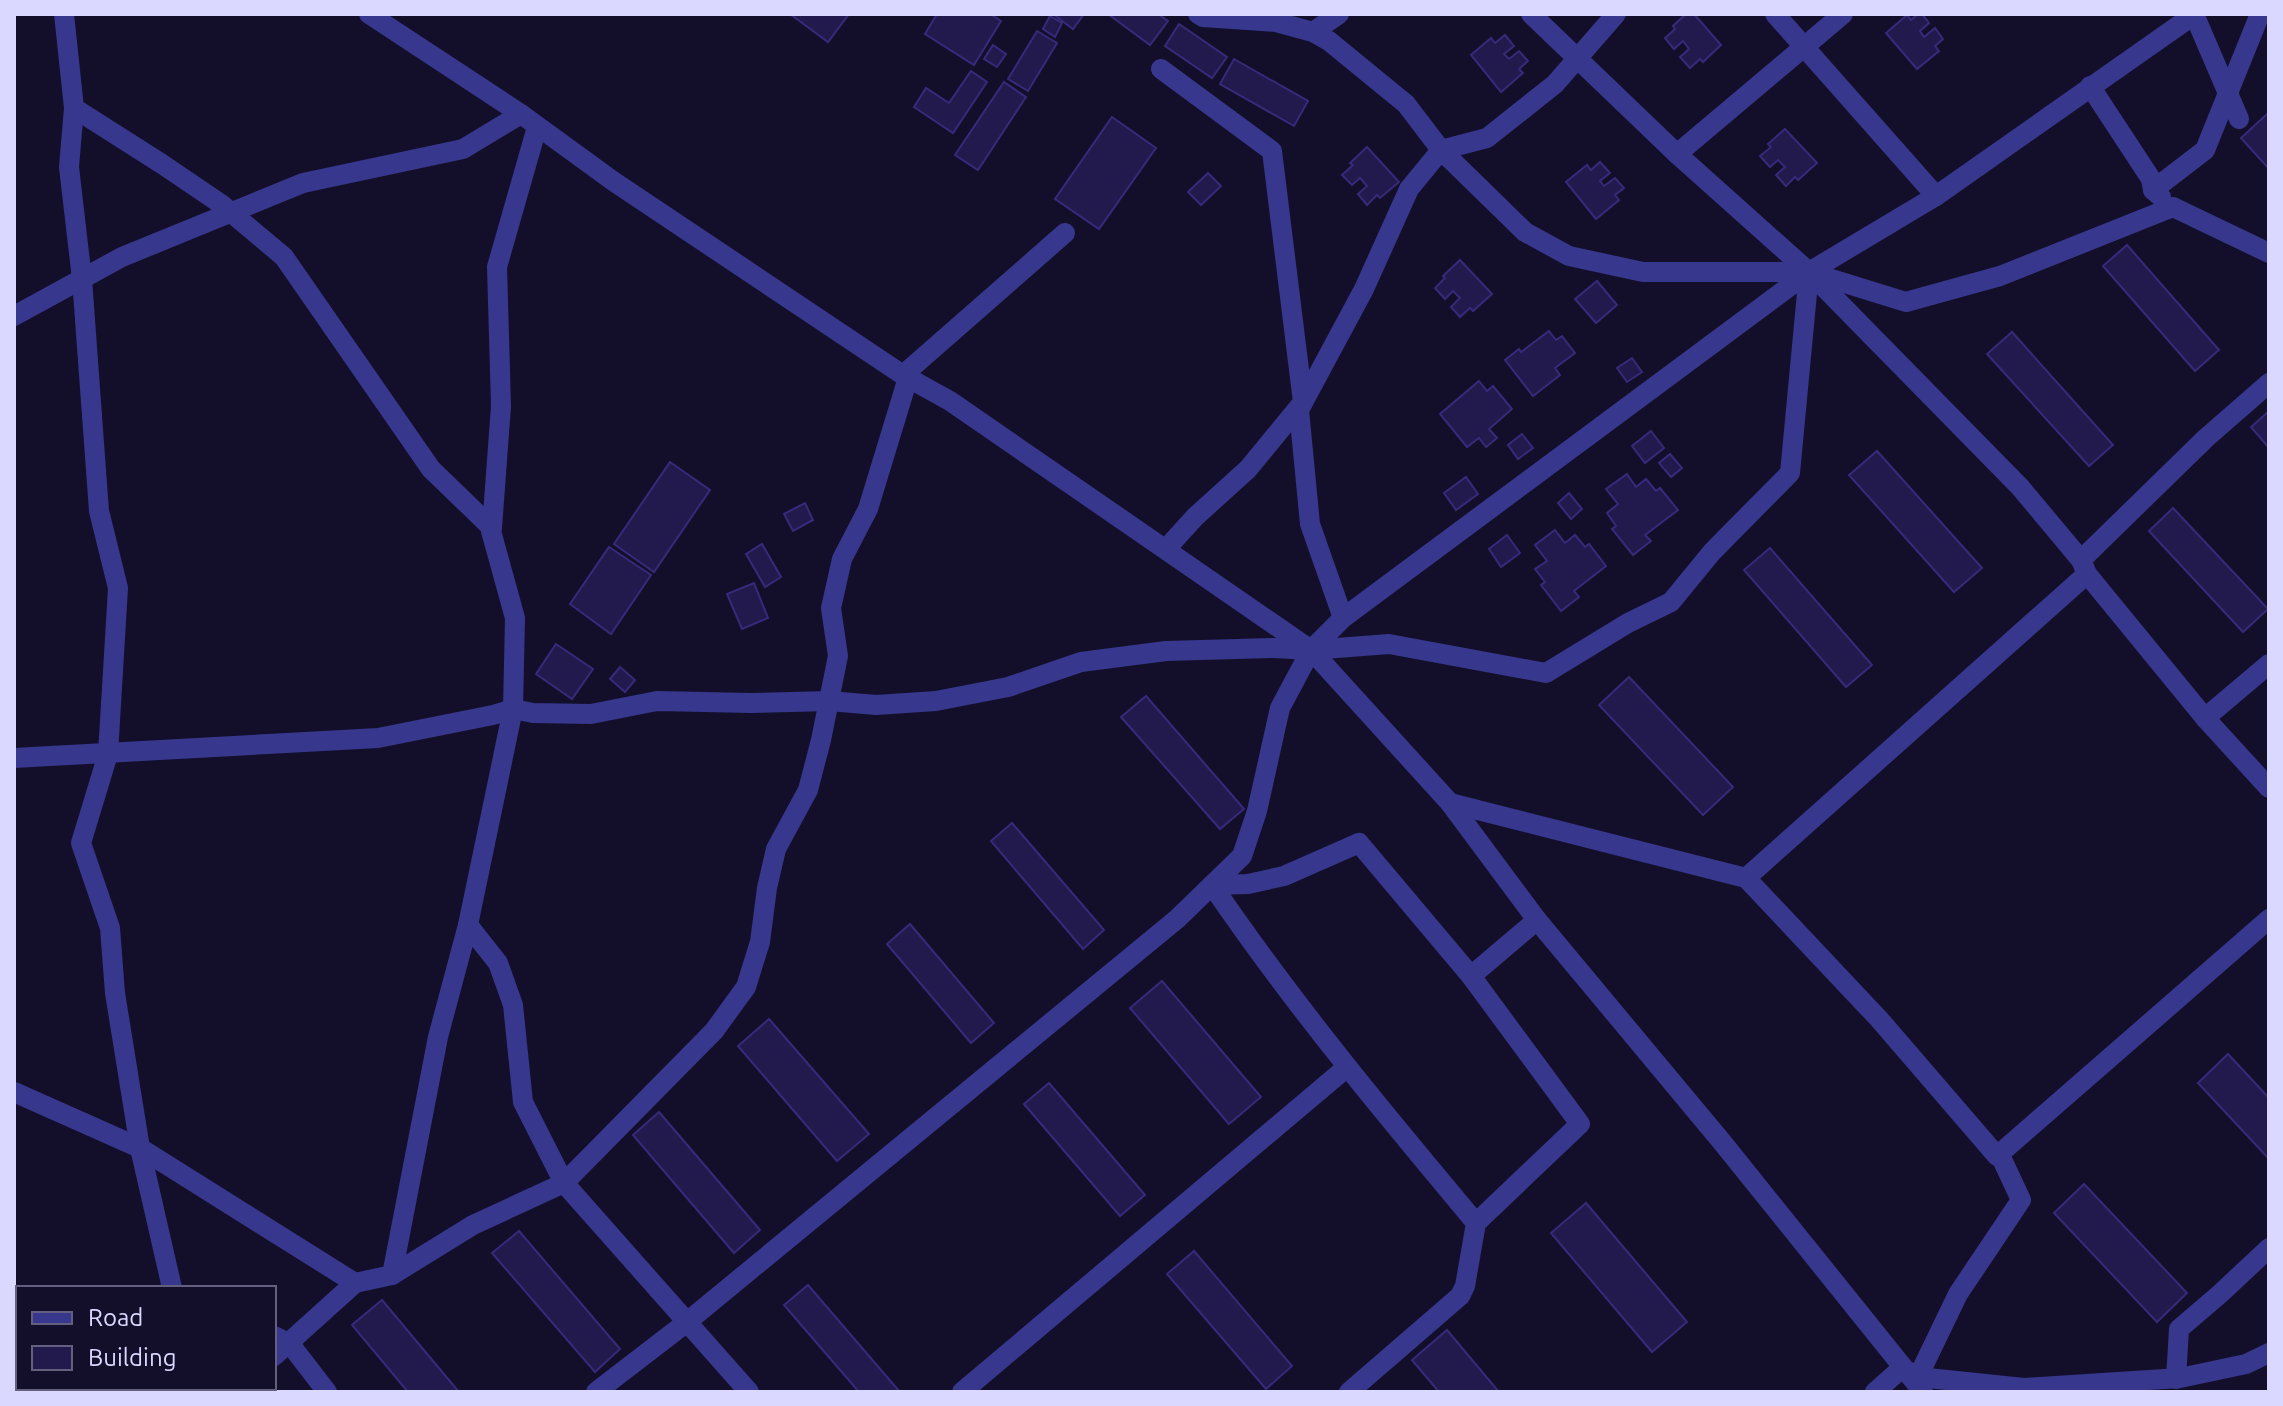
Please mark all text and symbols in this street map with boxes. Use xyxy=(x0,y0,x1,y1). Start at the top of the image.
legend xyxy=(16,1286,276,1390)
text: Road xyxy=(88,1304,143,1331)
text: Building xyxy=(88,1344,176,1371)

